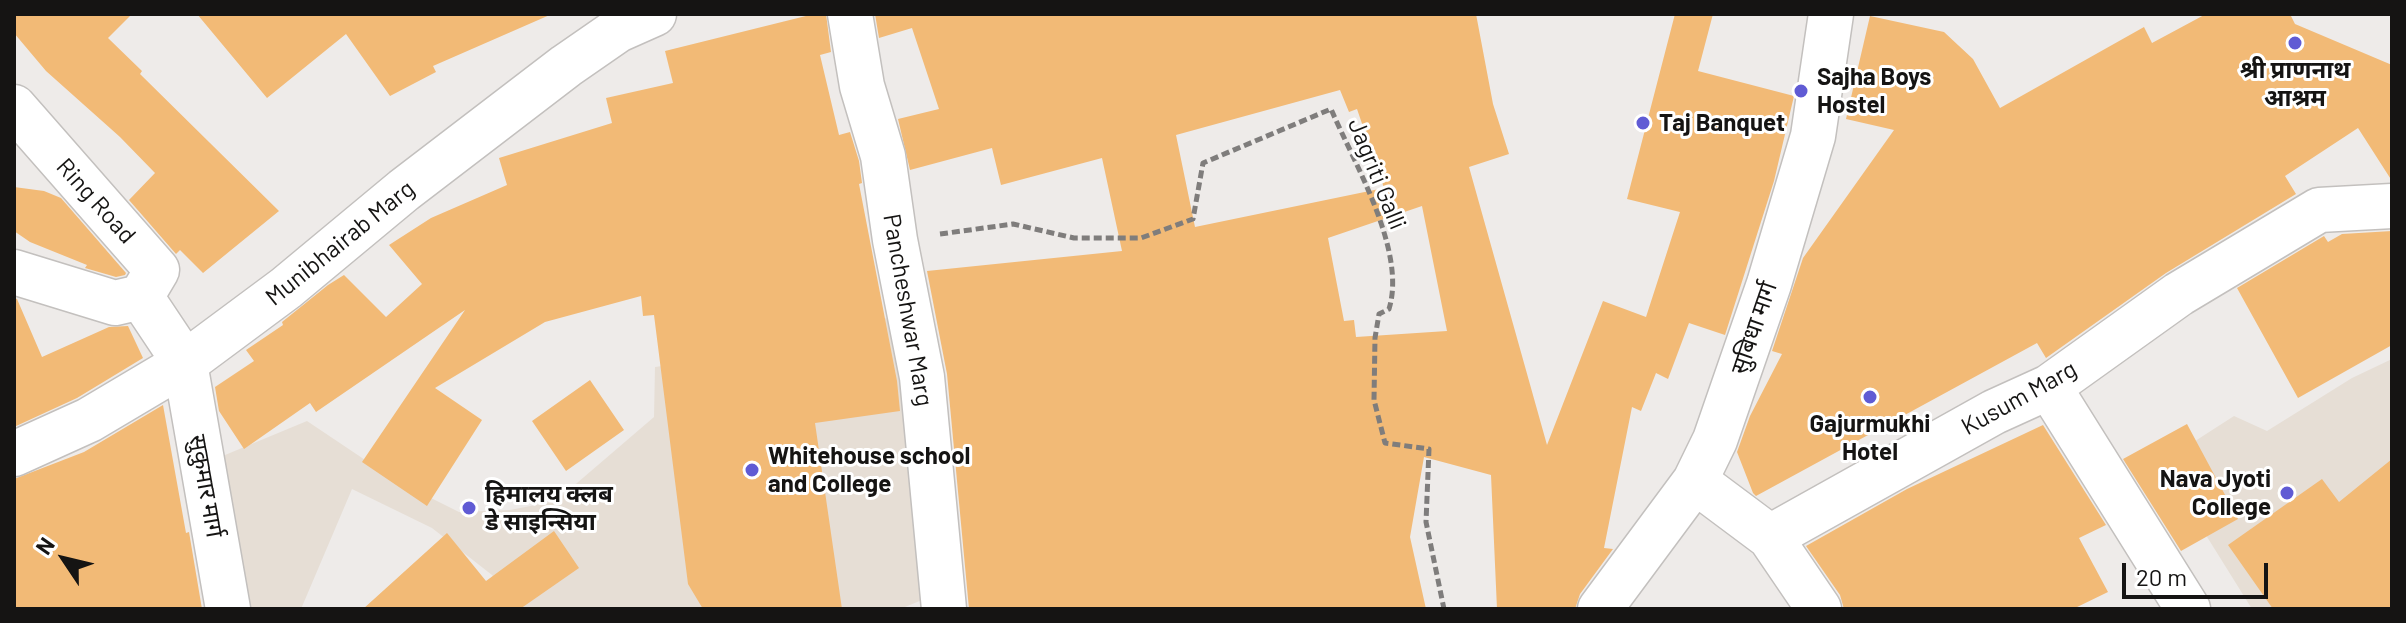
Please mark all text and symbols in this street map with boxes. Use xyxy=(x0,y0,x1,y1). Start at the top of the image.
marker: श्री प्राणनाथ आश्रम xyxy=(2286,34,2304,52)
place label: श्री प्राणनाथ आश्रम xyxy=(2240,56,2350,112)
place label: Sajha Boys Hostel xyxy=(1817,63,1931,119)
marker: Sajha Boys Hostel xyxy=(1792,82,1810,100)
place label: Taj Banquet xyxy=(1659,109,1785,137)
street label: Jagriti Galli xyxy=(1342,114,1412,234)
marker: Taj Banquet xyxy=(1634,114,1652,132)
street label: Ring Road xyxy=(50,153,142,249)
street label: Munibhairab Marg xyxy=(260,174,420,312)
street label: Pancheshwar Marg xyxy=(877,212,939,408)
street label: सुबिधा मार्ग xyxy=(1725,278,1783,378)
street label: Kusum Marg xyxy=(1956,355,2082,441)
marker: Gajurmukhi Hotel xyxy=(1861,388,1879,406)
place label: Gajurmukhi Hotel xyxy=(1810,410,1930,466)
street label: सुकुमार मार्ग xyxy=(183,432,229,540)
place label: Whitehouse school and College xyxy=(768,442,970,498)
marker: Whitehouse school and College xyxy=(743,461,761,479)
place label: Nava Jyoti College xyxy=(2160,465,2271,521)
place label: हिमालय क्लब डे साइन्सिया xyxy=(485,480,613,536)
marker: Nava Jyoti College xyxy=(2278,484,2296,502)
marker: हिमालय क्लब डे साइन्सिया xyxy=(460,499,478,517)
north arrow xyxy=(24,519,104,599)
text: N xyxy=(29,532,59,559)
scale bar xyxy=(2126,547,2272,597)
text: 20 m xyxy=(2136,562,2187,591)

